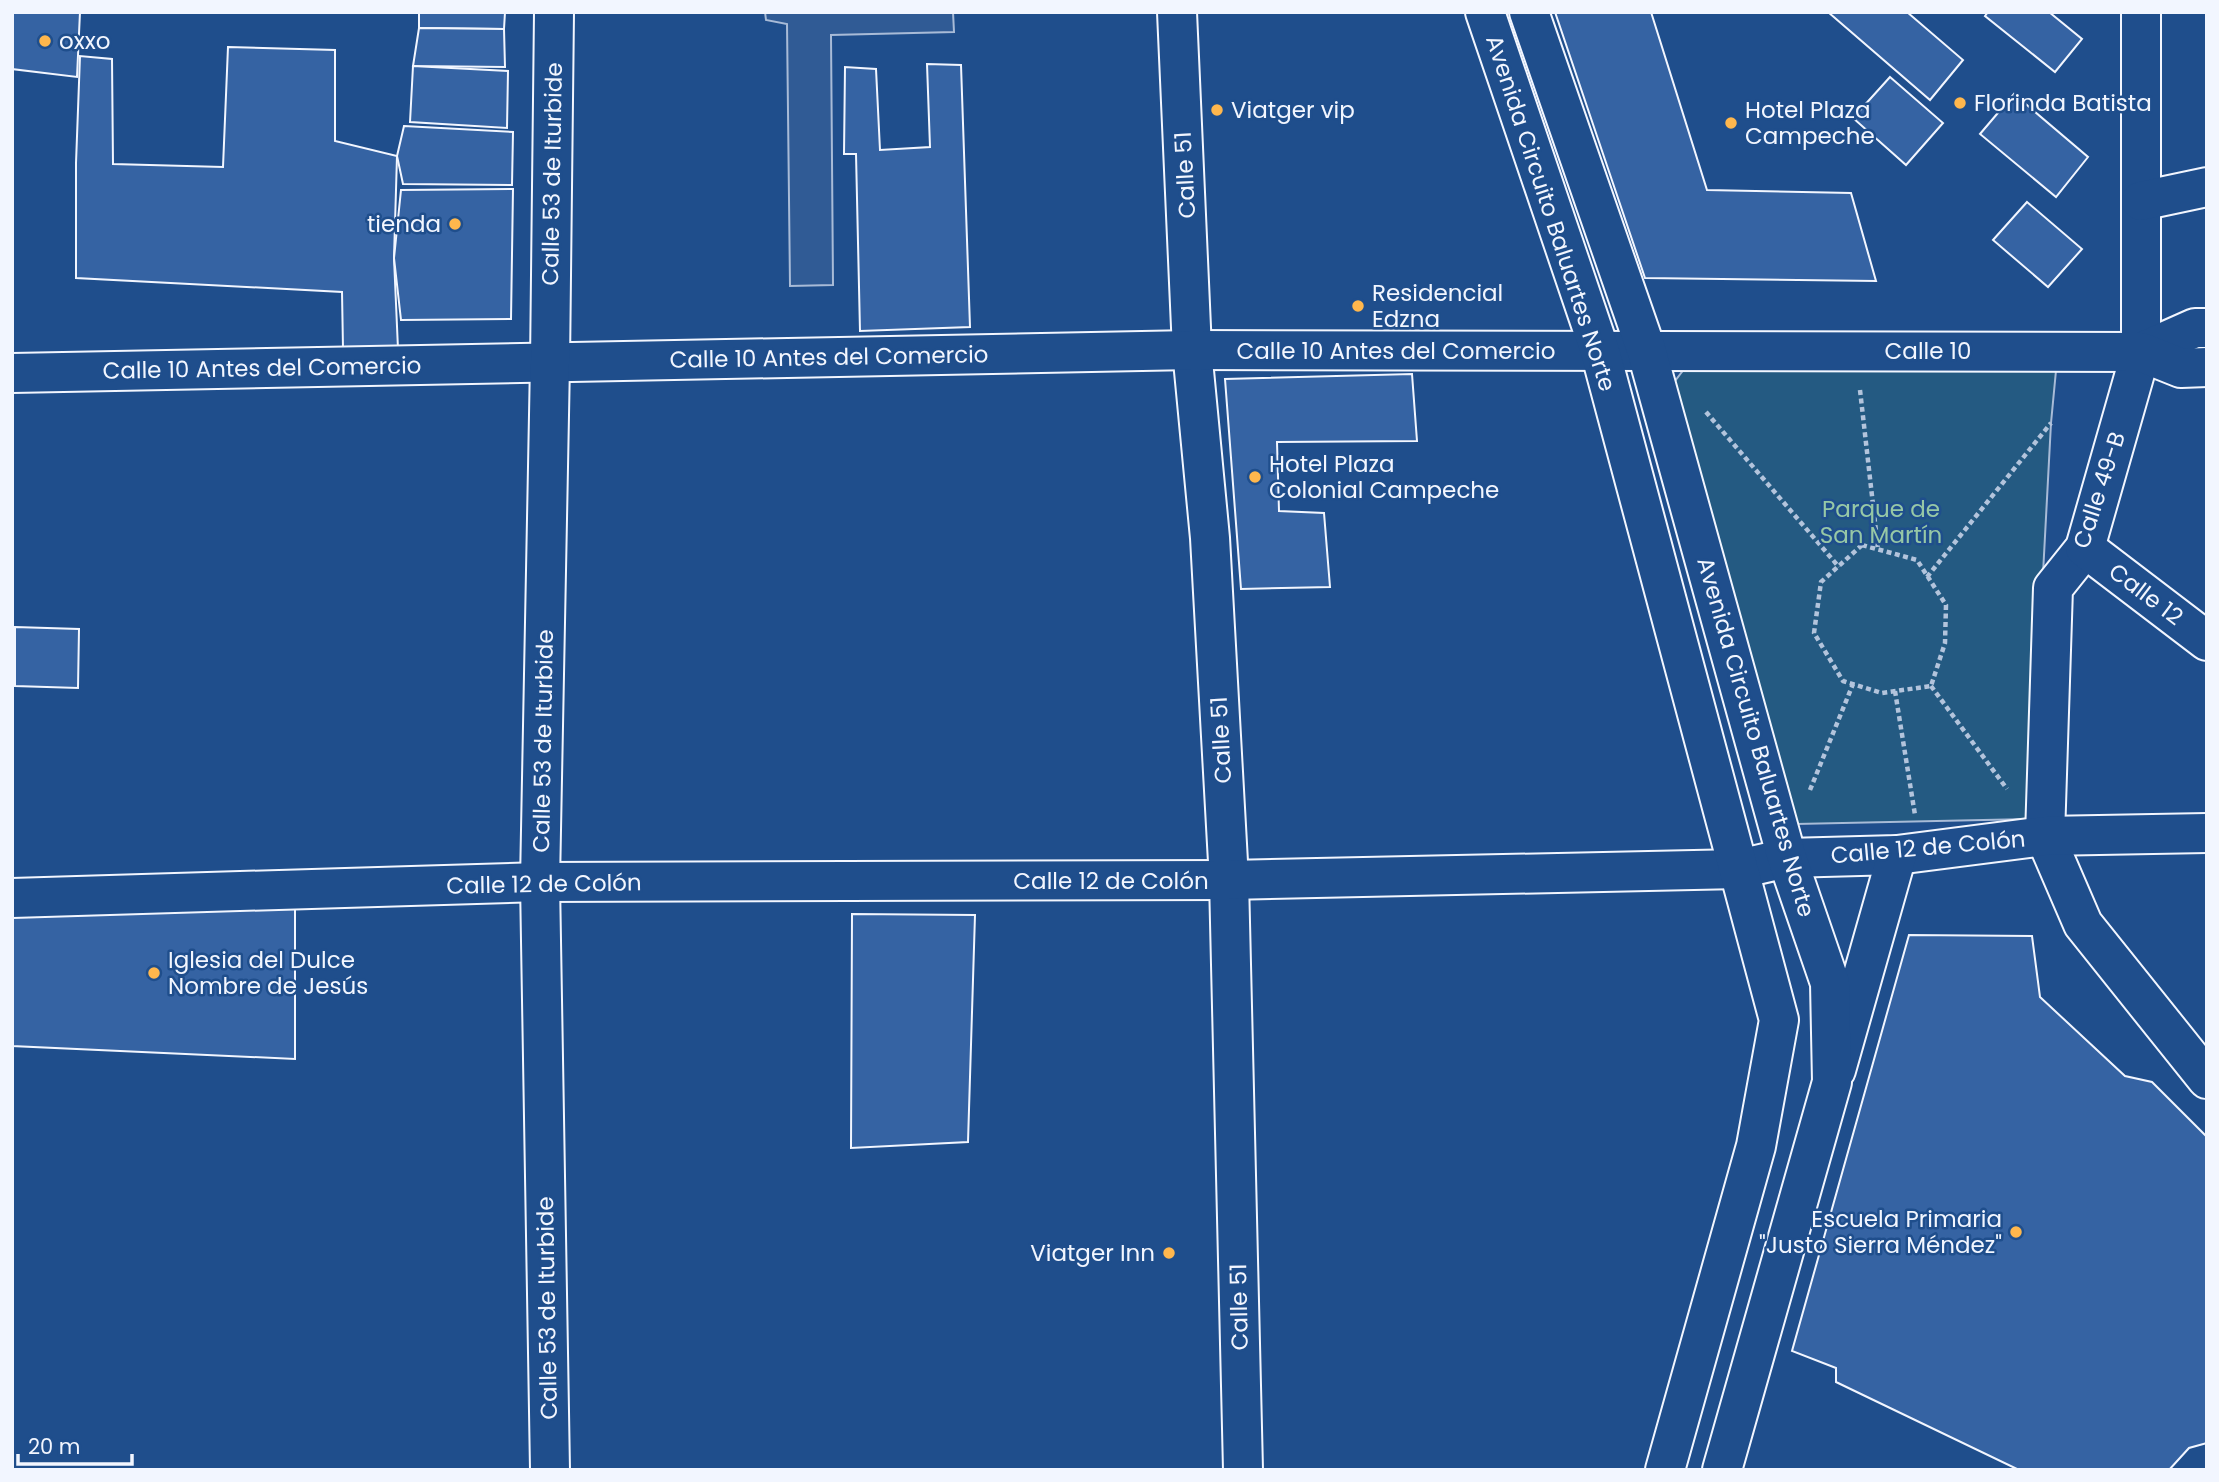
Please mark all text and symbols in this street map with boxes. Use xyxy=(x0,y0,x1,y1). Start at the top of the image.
place label: oxxo xyxy=(59,25,110,57)
street label: Avenida Circuito Baluartes Norte xyxy=(1478,31,1624,395)
marker: oxxo xyxy=(37,33,53,49)
street label: Calle 53 de Iturbide xyxy=(534,62,570,286)
place label: Florinda Batista xyxy=(1974,87,2152,119)
place label: Viatger vip xyxy=(1231,94,1355,126)
place label: Hotel Plaza Campeche xyxy=(1745,94,1875,152)
marker: Florinda Batista xyxy=(1952,95,1968,111)
marker: Viatger vip xyxy=(1209,102,1225,118)
marker: Hotel Plaza Campeche xyxy=(1723,115,1739,131)
street label: Calle 51 xyxy=(1167,131,1203,219)
place label: tienda xyxy=(367,208,441,240)
marker: tienda xyxy=(447,216,463,232)
place label: Residencial Edzna xyxy=(1372,277,1503,335)
marker: Residencial Edzna xyxy=(1350,298,1366,314)
street label: Calle 10 Antes del Comercio xyxy=(1237,335,1555,367)
street label: Calle 10 xyxy=(1885,335,1971,367)
street label: Calle 10 Antes del Comercio xyxy=(669,338,989,376)
street label: Calle 10 Antes del Comercio xyxy=(102,349,422,387)
street label: Calle 49-B xyxy=(2065,428,2133,552)
place label: Hotel Plaza Colonial Campeche xyxy=(1269,448,1499,506)
marker: Hotel Plaza Colonial Campeche xyxy=(1247,469,1263,485)
park label: Parque de San Martín xyxy=(1820,493,1942,551)
street label: Avenida Circuito Baluartes Norte xyxy=(1689,553,1823,921)
street label: Calle 12 xyxy=(2102,555,2190,633)
street label: Calle 53 de Iturbide xyxy=(525,629,561,853)
street label: Calle 51 xyxy=(1203,696,1239,784)
street label: Calle 12 de Colón xyxy=(1829,823,2027,871)
street label: Calle 12 de Colón xyxy=(1013,865,1209,897)
street label: Calle 12 de Colón xyxy=(446,866,642,902)
place label: Iglesia del Dulce Nombre de Jesús xyxy=(168,944,368,1002)
marker: Iglesia del Dulce Nombre de Jesús xyxy=(146,965,162,981)
street label: Calle 53 de Iturbide xyxy=(529,1196,565,1420)
place label: Escuela Primaria "Justo Sierra Méndez" xyxy=(1759,1203,2002,1261)
marker: Escuela Primaria "Justo Sierra Méndez" xyxy=(2008,1224,2024,1240)
place label: Viatger Inn xyxy=(1030,1237,1155,1269)
marker: Viatger Inn xyxy=(1161,1245,1177,1261)
street label: Calle 51 xyxy=(1222,1263,1256,1351)
scale bar xyxy=(18,1422,131,1466)
text: 20 m xyxy=(28,1432,81,1461)

